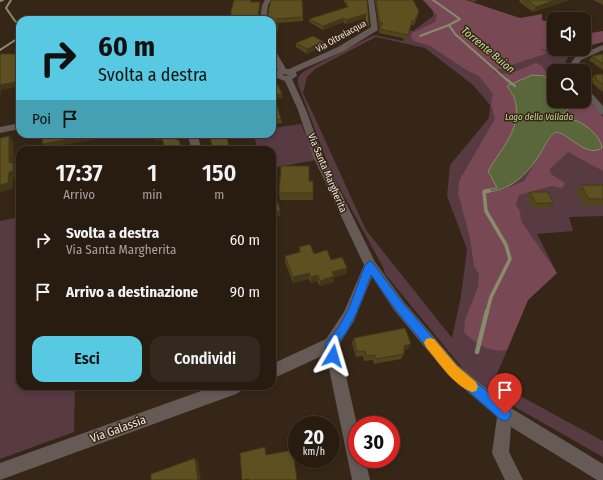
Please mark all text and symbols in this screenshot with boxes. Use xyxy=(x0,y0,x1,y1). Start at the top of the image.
map controls xyxy=(547,12,591,108)
button: sound xyxy=(547,12,591,56)
street label: Via Oltrelacqua xyxy=(314,18,368,54)
water label: Torrente Buion xyxy=(459,24,518,76)
text: 60 m xyxy=(98,30,155,63)
icon: right xyxy=(32,32,84,84)
text: Svolta a destra xyxy=(98,64,207,86)
button: search xyxy=(547,64,591,108)
icon: arrive xyxy=(59,108,81,130)
text: Poi xyxy=(32,110,51,128)
water label: Lago della Vallada xyxy=(505,112,573,122)
street label: Via Santa Margherita xyxy=(305,132,349,214)
text: 17:37 xyxy=(56,159,103,187)
text: 1 xyxy=(147,159,157,187)
text: 150 xyxy=(202,159,236,187)
text: Arrivo xyxy=(63,187,95,202)
text: min xyxy=(142,187,162,202)
text: m xyxy=(214,187,224,202)
text: Svolta a destra xyxy=(66,224,159,242)
icon: right xyxy=(32,229,54,251)
text: 60 m xyxy=(230,231,260,249)
text: Via Santa Margherita xyxy=(66,242,176,257)
icon: arrive xyxy=(32,281,54,303)
text: Arrivo a destinazione xyxy=(66,283,198,301)
text: 90 m xyxy=(230,283,260,301)
position arrow xyxy=(312,335,354,377)
button: Esci xyxy=(32,336,142,382)
button: Condividi xyxy=(150,336,260,382)
pin xyxy=(488,373,522,414)
icon: arrive xyxy=(494,379,516,401)
street label: Via Galassia xyxy=(88,412,148,446)
speed limit sign: 30 xyxy=(348,416,400,468)
text: 20 xyxy=(304,425,324,449)
text: km/h xyxy=(303,446,325,458)

